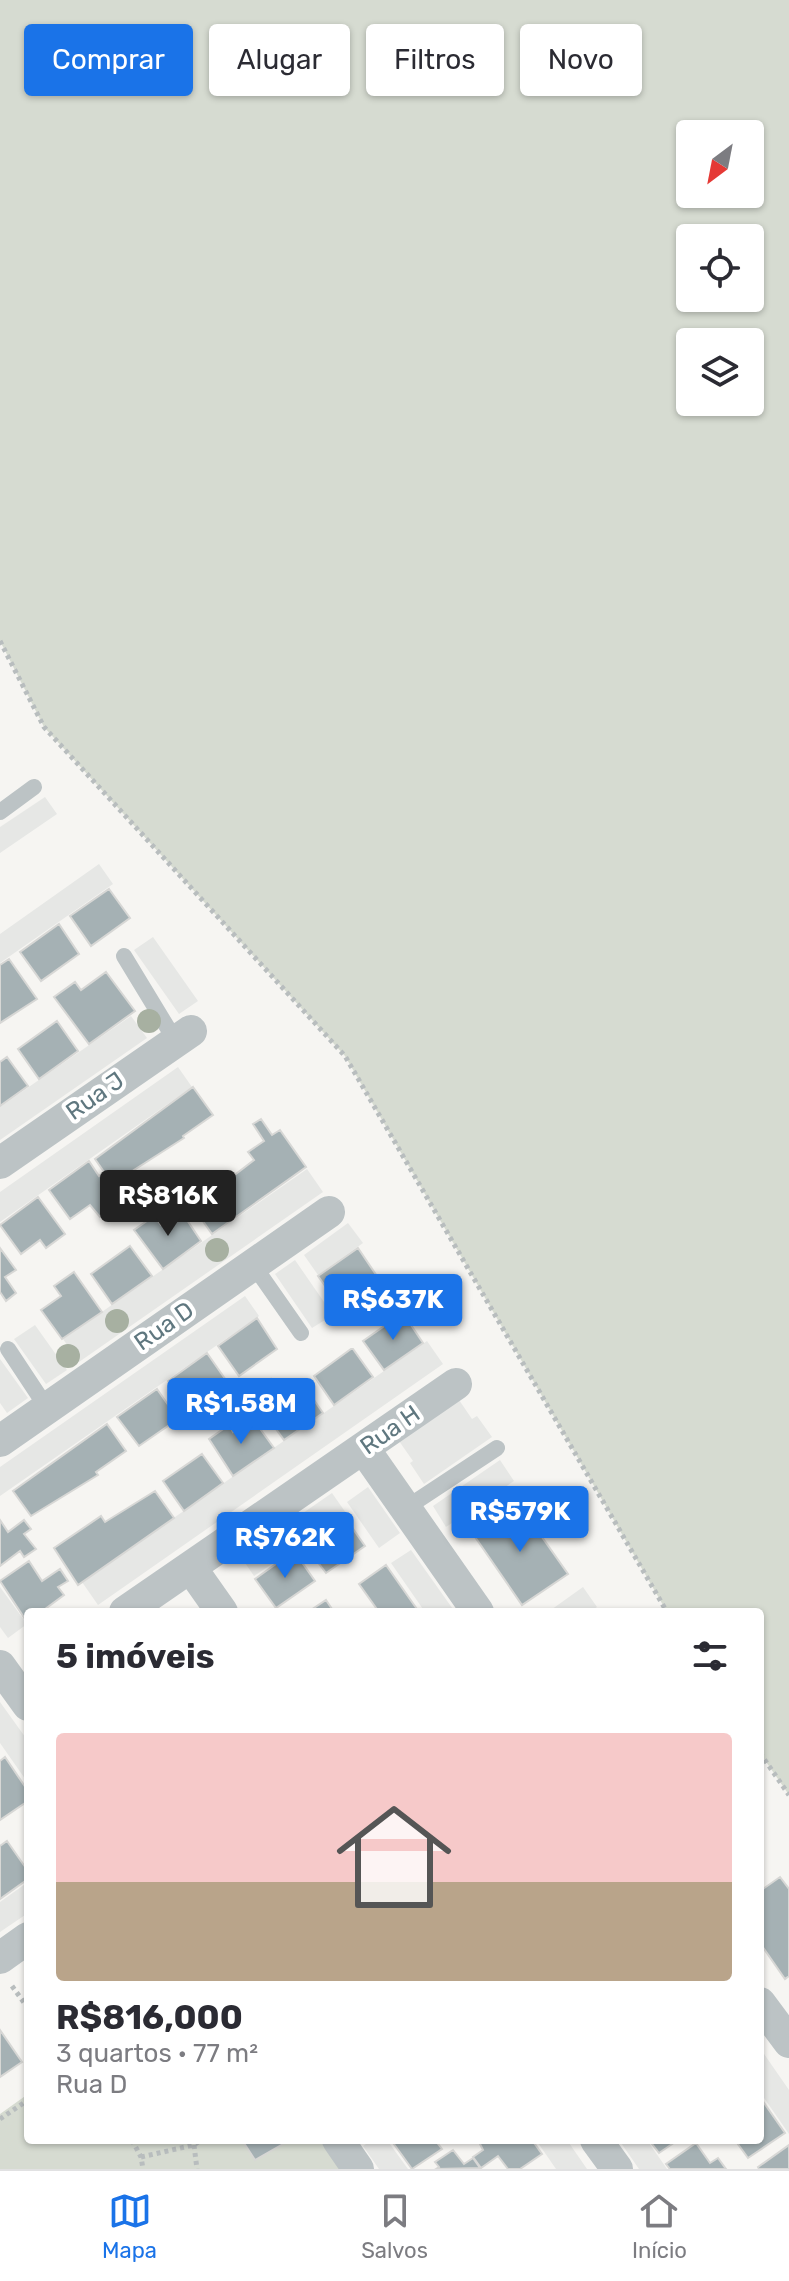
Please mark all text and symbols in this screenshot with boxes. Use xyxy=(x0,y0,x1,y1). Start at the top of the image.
chip: Comprar xyxy=(24,24,193,96)
chip: Alugar xyxy=(209,24,350,96)
chip: Filtros xyxy=(366,24,504,96)
chip: Novo xyxy=(520,24,642,96)
north arrow xyxy=(676,120,764,208)
map controls xyxy=(676,120,764,416)
button: locate xyxy=(676,224,764,312)
button: layers xyxy=(676,328,764,416)
street label: Rua J xyxy=(61,1066,129,1126)
pin: R$816K xyxy=(103,1170,233,1238)
text: R$816K xyxy=(118,1180,218,1211)
pin: R$637K xyxy=(328,1274,458,1342)
text: R$637K xyxy=(342,1284,444,1315)
street label: Rua D xyxy=(129,1296,199,1356)
pin: R$1.58M xyxy=(167,1378,315,1446)
text: R$1.58M xyxy=(185,1388,297,1419)
street label: Rua H xyxy=(355,1399,425,1461)
pin: R$579K xyxy=(455,1486,585,1554)
text: R$579K xyxy=(470,1496,570,1527)
pin: R$762K xyxy=(220,1512,350,1580)
text: R$762K xyxy=(235,1522,335,1553)
icon: filters xyxy=(688,1634,732,1678)
text: 5 imóveis xyxy=(56,1636,214,1677)
icon: home xyxy=(322,1785,466,1929)
text: R$816,000 xyxy=(56,1997,243,2038)
text: 3 quartos · 77 m² xyxy=(56,2038,258,2069)
text: Rua D xyxy=(56,2069,127,2100)
tab: Mapa xyxy=(102,2189,157,2264)
tab: Salvos xyxy=(361,2189,428,2264)
tab: Início xyxy=(632,2189,687,2264)

